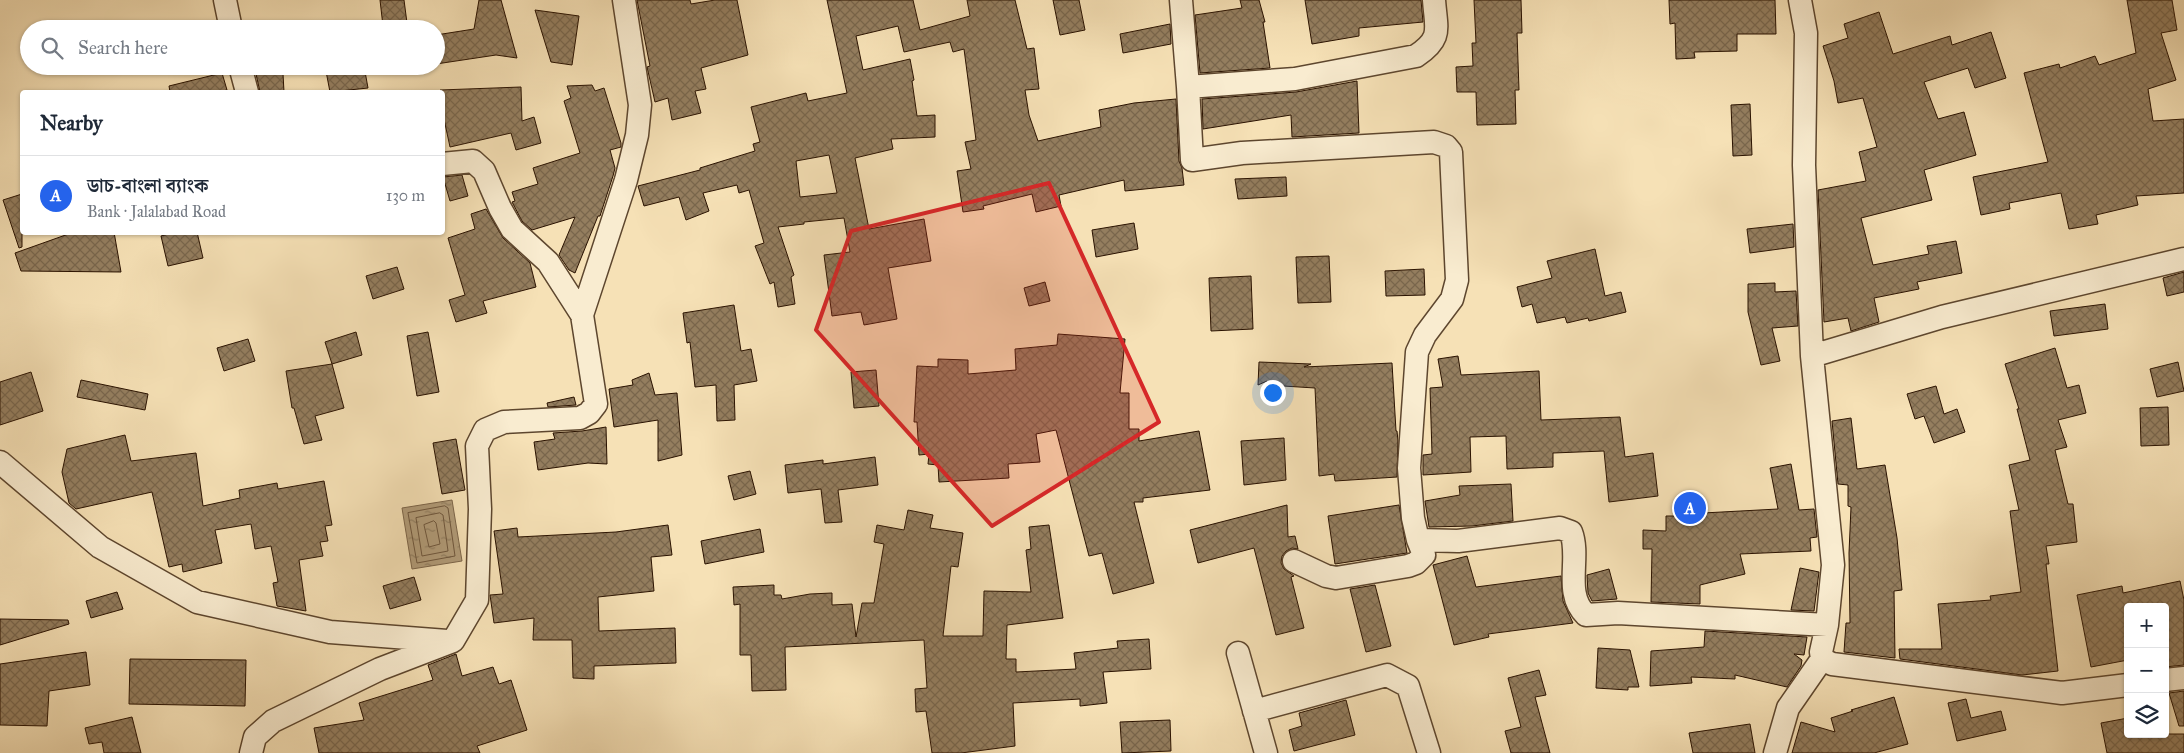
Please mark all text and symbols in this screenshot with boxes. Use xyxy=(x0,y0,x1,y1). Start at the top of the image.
search box xyxy=(20,20,445,75)
icon: search xyxy=(38,34,66,62)
text: Search here xyxy=(78,36,168,59)
text: Nearby xyxy=(40,110,103,136)
text: ডাচ-বাংলা ব্যাংক xyxy=(87,174,208,197)
text: A xyxy=(51,186,61,205)
text: 130 m xyxy=(386,186,425,205)
text: Bank · Jalalabad Road xyxy=(87,202,226,221)
your location xyxy=(1260,380,1286,406)
pin: A xyxy=(1674,489,1706,527)
map controls xyxy=(2124,603,2169,738)
button: + xyxy=(2124,603,2169,648)
button: − xyxy=(2124,648,2169,693)
button: layers xyxy=(2124,693,2169,738)

